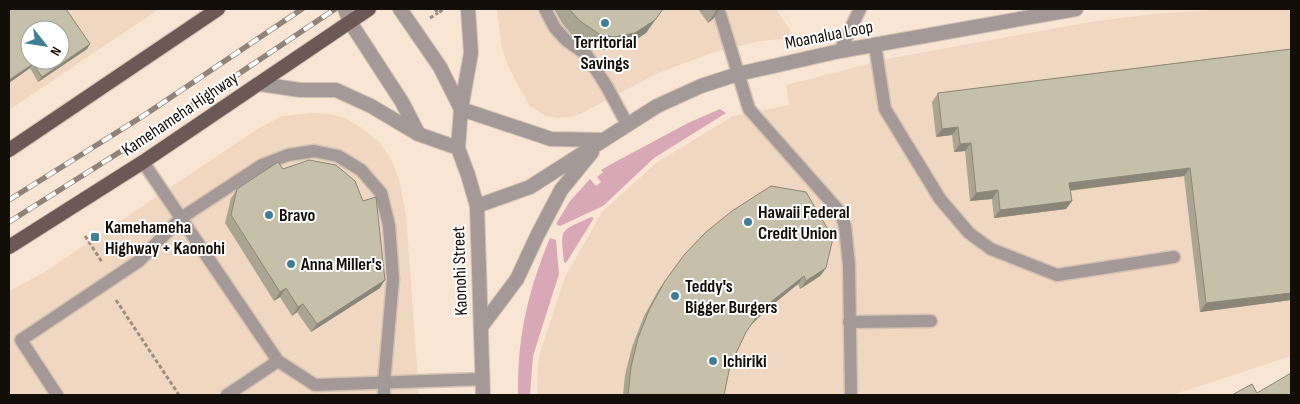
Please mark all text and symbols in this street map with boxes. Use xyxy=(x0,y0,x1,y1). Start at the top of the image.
street label: Moanalua Loop xyxy=(783,16,875,54)
marker: Territorial Savings xyxy=(599,17,611,29)
north arrow xyxy=(20,20,70,70)
place label: Territorial Savings xyxy=(573,32,637,74)
text: N xyxy=(47,44,65,59)
street label: Kamehameha Highway xyxy=(118,67,242,161)
place label: Hawaii Federal Credit Union xyxy=(758,202,850,244)
place label: Bravo xyxy=(279,205,316,226)
marker: Bravo xyxy=(263,209,275,221)
marker: Hawaii Federal Credit Union xyxy=(742,216,754,228)
place label: Kamehameha Highway + Kaonohi xyxy=(105,217,225,259)
street label: Kaonohi Street xyxy=(448,225,472,316)
marker: Kamehameha Highway + Kaonohi xyxy=(89,231,101,243)
place label: Anna Miller's xyxy=(300,254,382,275)
marker: Anna Miller's xyxy=(285,258,297,270)
place label: Teddy's Bigger Burgers xyxy=(685,276,778,318)
marker: Teddy's Bigger Burgers xyxy=(669,290,681,302)
place label: Ichiriki xyxy=(723,351,767,372)
marker: Ichiriki xyxy=(707,355,719,367)

